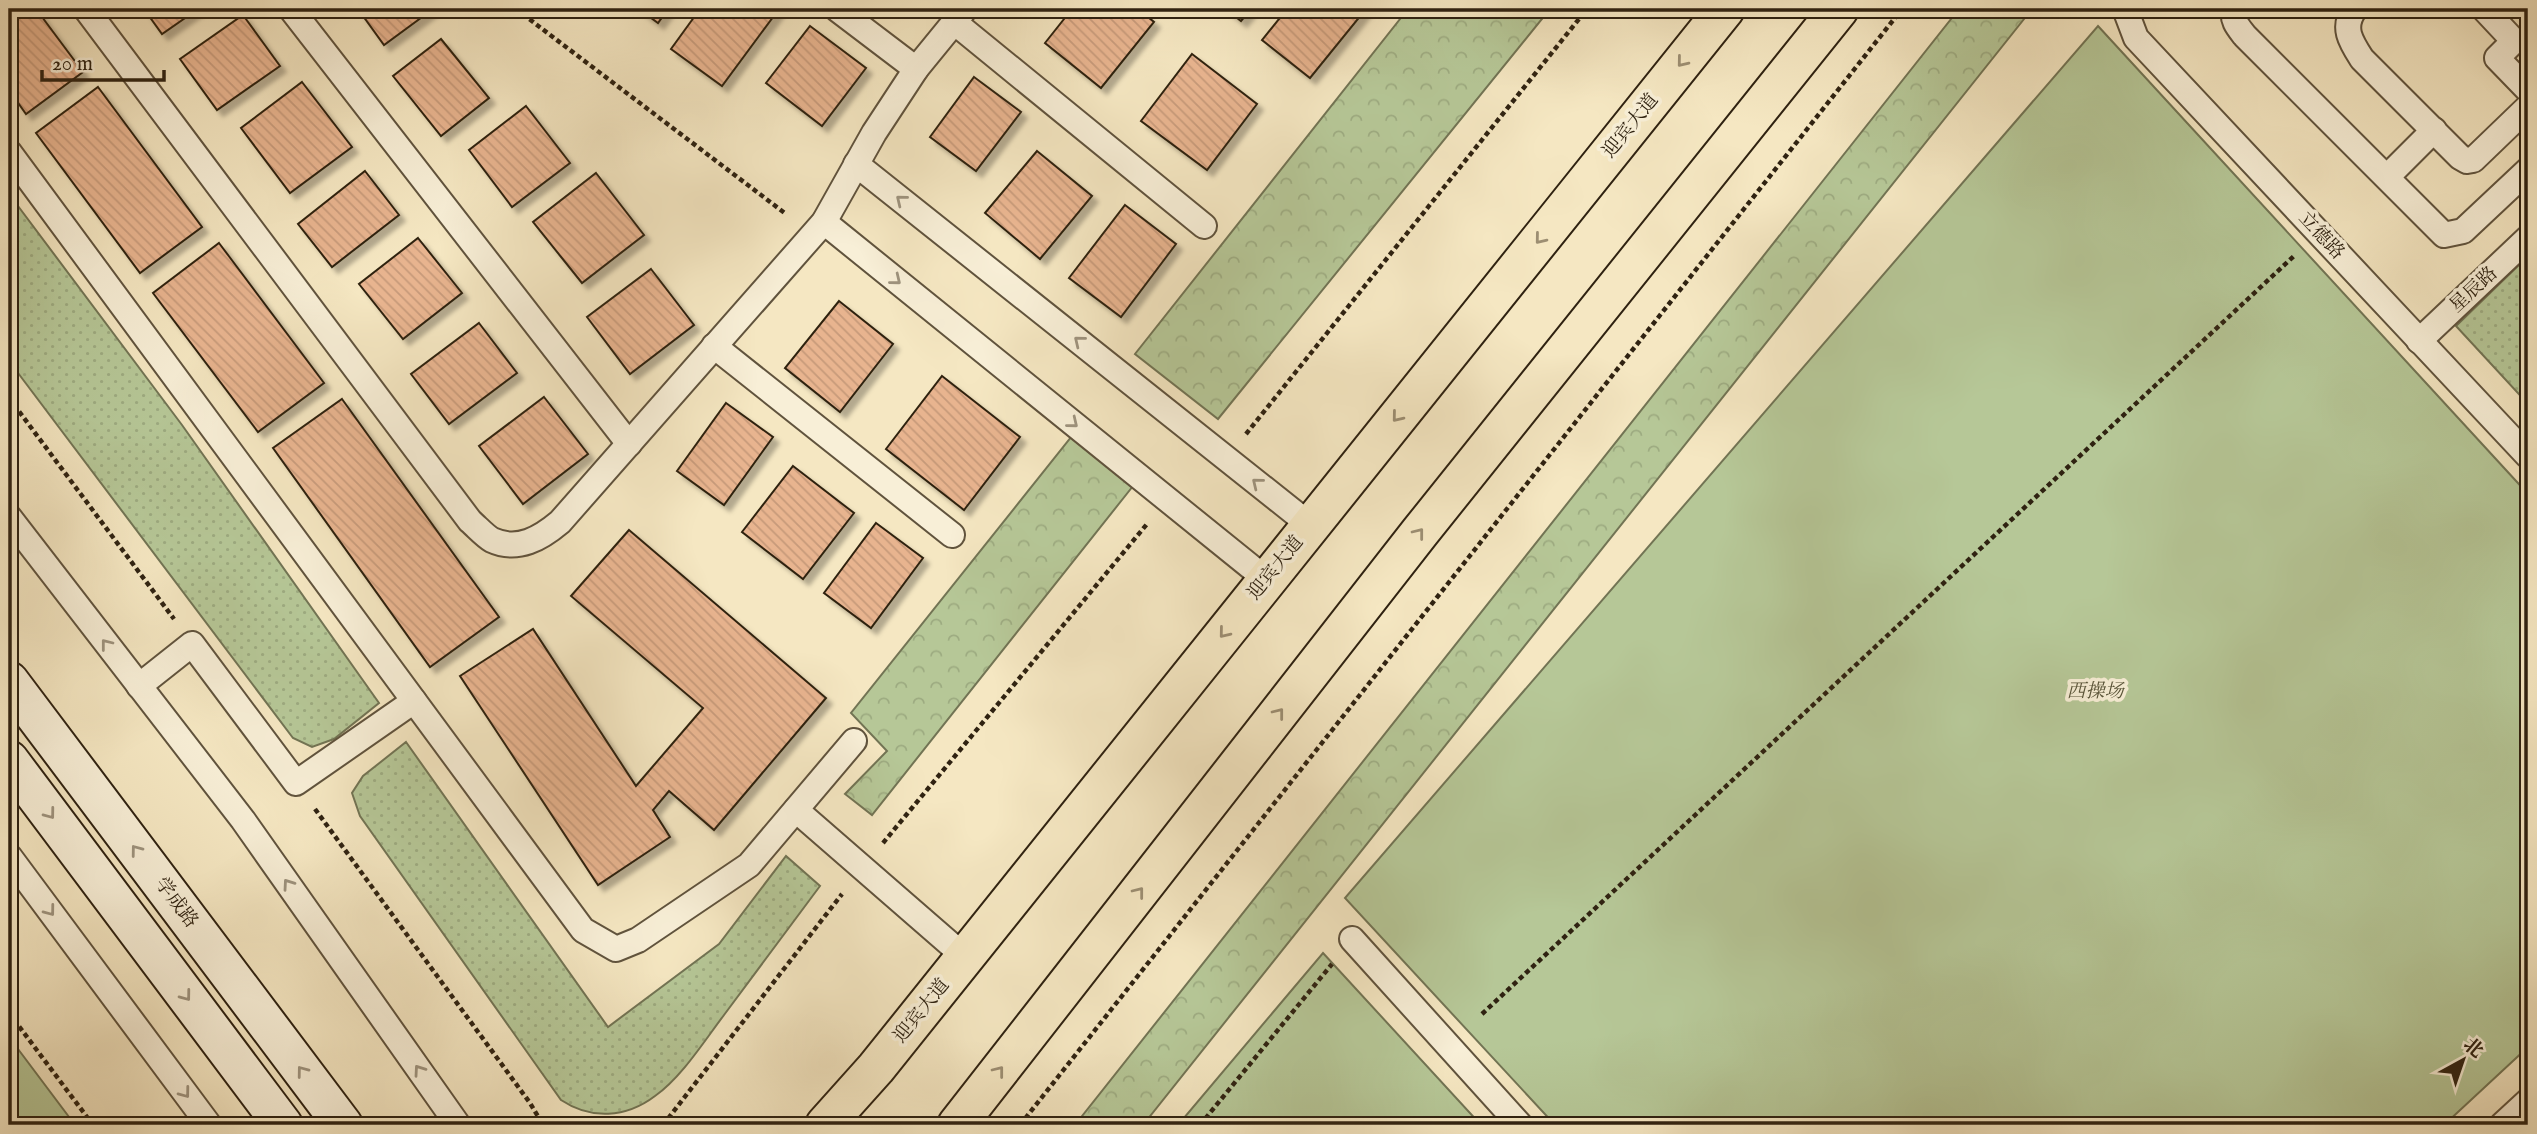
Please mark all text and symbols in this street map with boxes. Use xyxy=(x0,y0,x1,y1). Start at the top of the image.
scale bar xyxy=(42,38,164,82)
text: 20 m xyxy=(52,51,93,78)
one-way arrow xyxy=(1678,53,1690,66)
street label: 迎宾大道 xyxy=(1598,89,1664,163)
one-way arrow xyxy=(896,195,908,208)
street label: 立德路 xyxy=(2293,207,2349,265)
one-way arrow xyxy=(1535,232,1548,244)
street label: 星辰路 xyxy=(2445,262,2503,318)
one-way arrow xyxy=(889,272,901,285)
one-way arrow xyxy=(1074,337,1086,350)
one-way arrow xyxy=(1393,409,1406,421)
one-way arrow xyxy=(1065,415,1078,427)
one-way arrow xyxy=(1252,479,1265,491)
one-way arrow xyxy=(1410,529,1423,541)
street label: 迎宾大道 xyxy=(1243,531,1309,605)
one-way arrow xyxy=(1220,625,1233,637)
one-way arrow xyxy=(102,639,115,651)
park label: 西操场 xyxy=(2066,680,2125,704)
one-way arrow xyxy=(1271,708,1283,721)
one-way arrow xyxy=(41,806,54,819)
one-way arrow xyxy=(131,845,144,858)
street label: 学成路 xyxy=(149,873,203,933)
one-way arrow xyxy=(284,879,296,892)
one-way arrow xyxy=(1131,887,1144,900)
one-way arrow xyxy=(41,903,54,916)
street label: 迎宾大道 xyxy=(889,974,955,1048)
one-way arrow xyxy=(178,988,191,1001)
north arrow xyxy=(2428,1026,2498,1096)
text: 北 xyxy=(2458,1033,2488,1064)
one-way arrow xyxy=(415,1065,427,1078)
one-way arrow xyxy=(298,1066,311,1079)
one-way arrow xyxy=(991,1067,1004,1079)
one-way arrow xyxy=(177,1086,190,1098)

